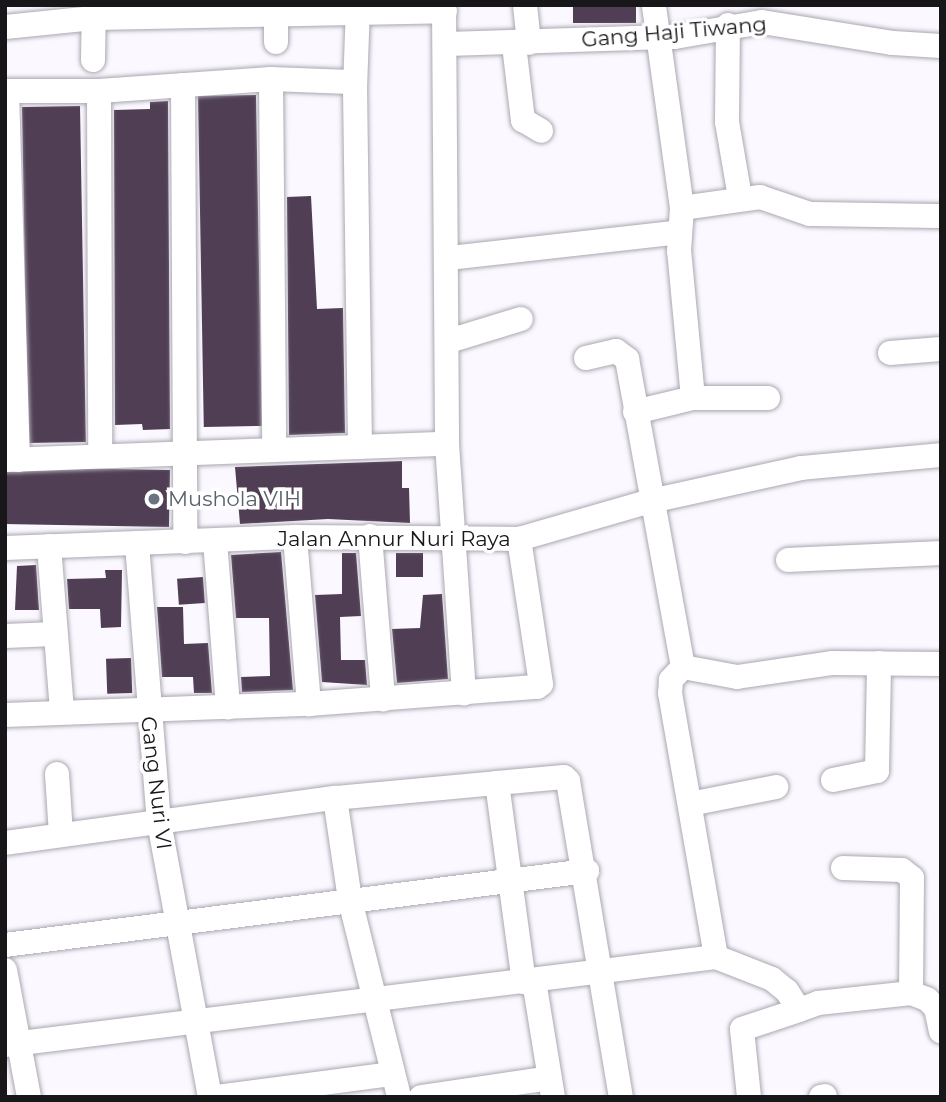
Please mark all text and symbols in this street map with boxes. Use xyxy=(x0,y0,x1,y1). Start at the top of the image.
street label: Gang Haji Tiwang xyxy=(580,11,768,53)
place label: Mushola VIH xyxy=(168,486,301,512)
marker: Mushola VIH xyxy=(146,491,162,507)
street label: Jalan Annur Nuri Raya xyxy=(277,526,511,552)
street label: Gang Nuri VI xyxy=(135,715,177,851)

